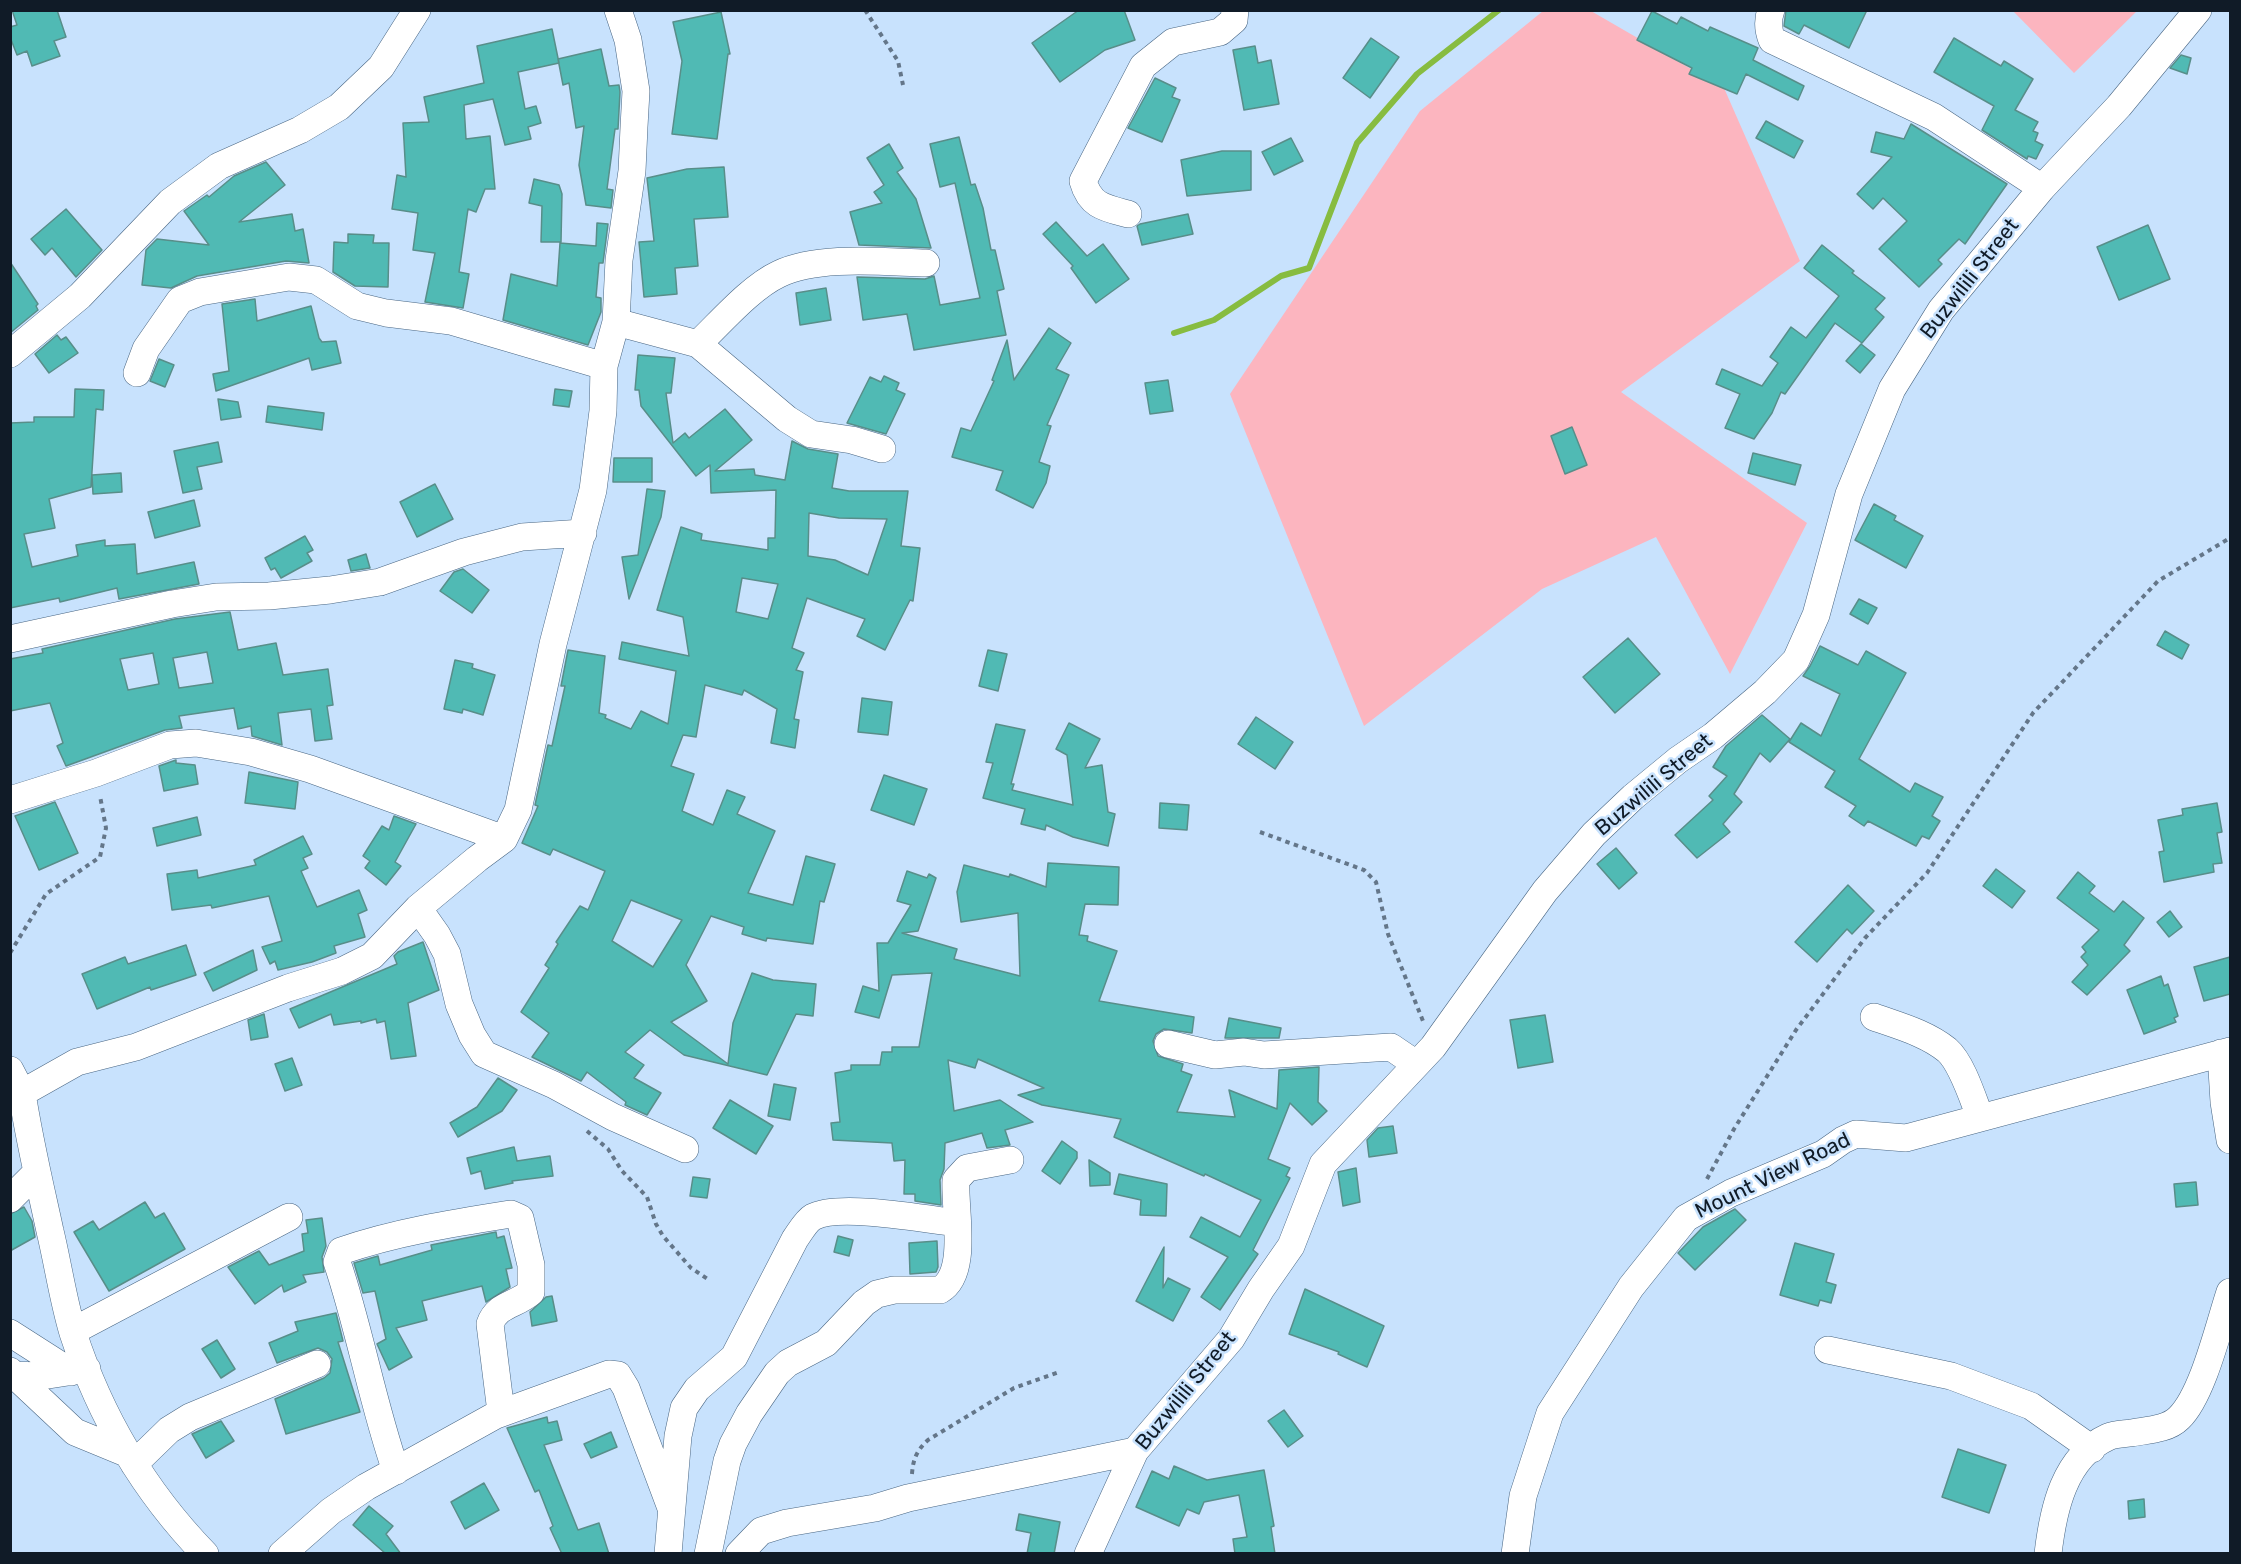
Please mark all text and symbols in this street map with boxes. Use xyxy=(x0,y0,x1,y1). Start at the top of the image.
street label: Buzwilili Street xyxy=(1915,214,2025,344)
street label: Buzwilili Street xyxy=(1590,729,1718,841)
street label: Mount View Road xyxy=(1691,1128,1855,1224)
street label: Buzwilili Street xyxy=(1130,1327,1242,1455)

